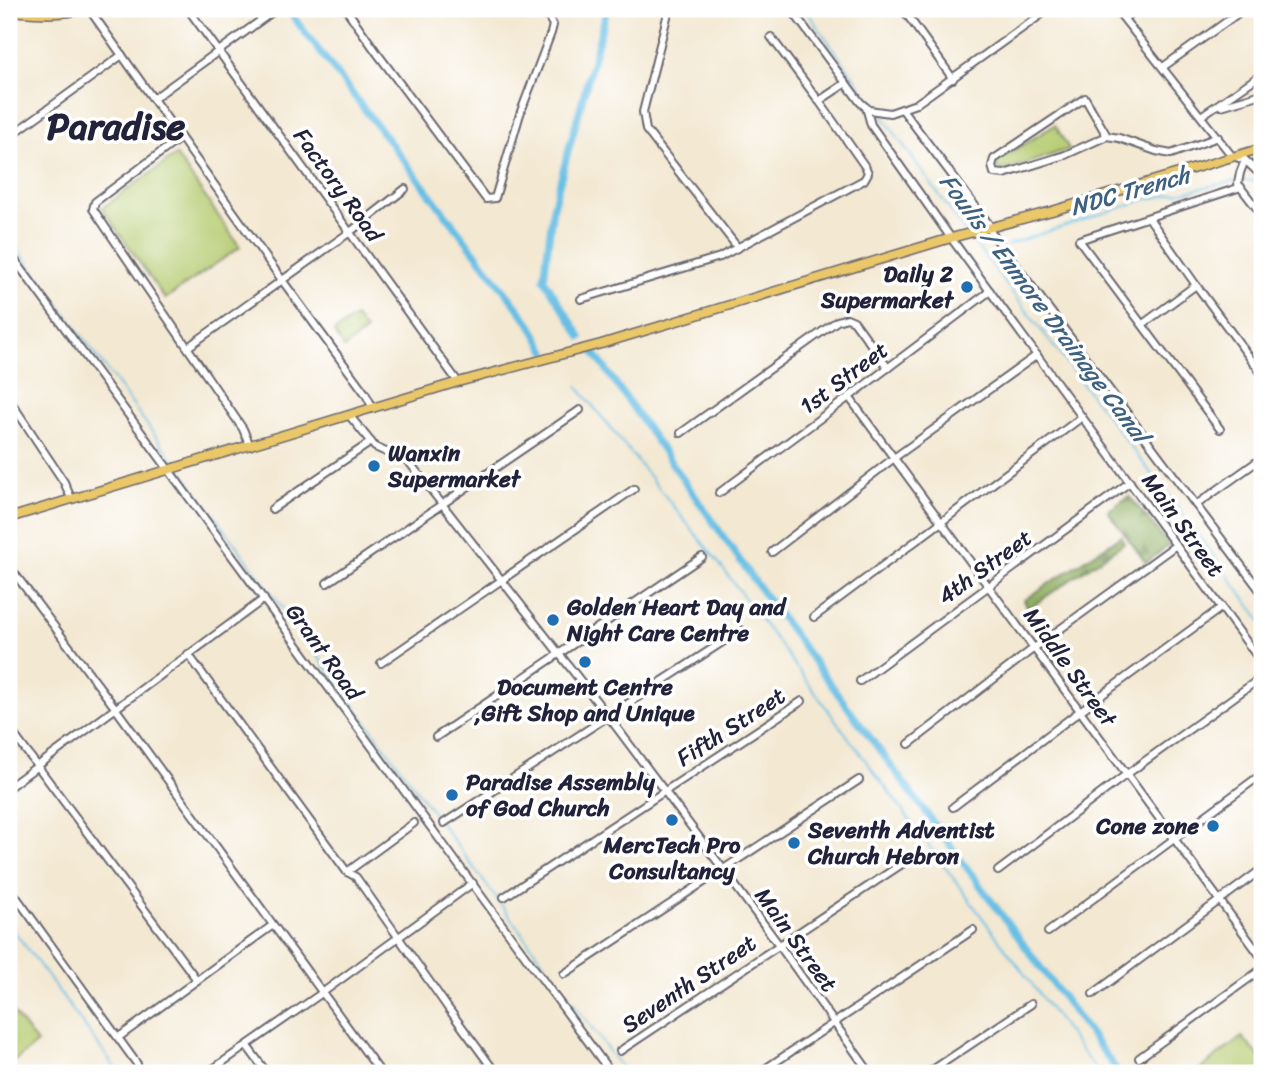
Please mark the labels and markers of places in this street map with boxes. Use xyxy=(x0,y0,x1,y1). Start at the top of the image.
place label: Daily 2 Supermarket xyxy=(820,254,955,321)
marker: Daily 2 Supermarket xyxy=(959,279,975,295)
place label: Wanxin Supermarket xyxy=(387,433,522,500)
marker: Wanxin Supermarket xyxy=(366,458,382,474)
place label: Golden Heart Day and Night Care Centre xyxy=(566,587,787,654)
marker: Golden Heart Day and Night Care Centre xyxy=(545,612,561,628)
marker: Document Centre ,Gift Shop and Unique xyxy=(577,654,593,670)
place label: Document Centre ,Gift Shop and Unique xyxy=(473,667,696,734)
place label: Paradise Assembly of God Church xyxy=(466,762,656,829)
marker: Paradise Assembly of God Church xyxy=(444,787,460,803)
place label: Cone zone xyxy=(1095,806,1199,847)
place label: Seventh Adventist Church Hebron xyxy=(807,810,994,877)
marker: MercTech Pro Consultancy xyxy=(664,812,680,828)
marker: Cone zone xyxy=(1205,818,1221,834)
place label: MercTech Pro Consultancy xyxy=(603,825,741,892)
marker: Seventh Adventist Church Hebron xyxy=(786,835,802,851)

